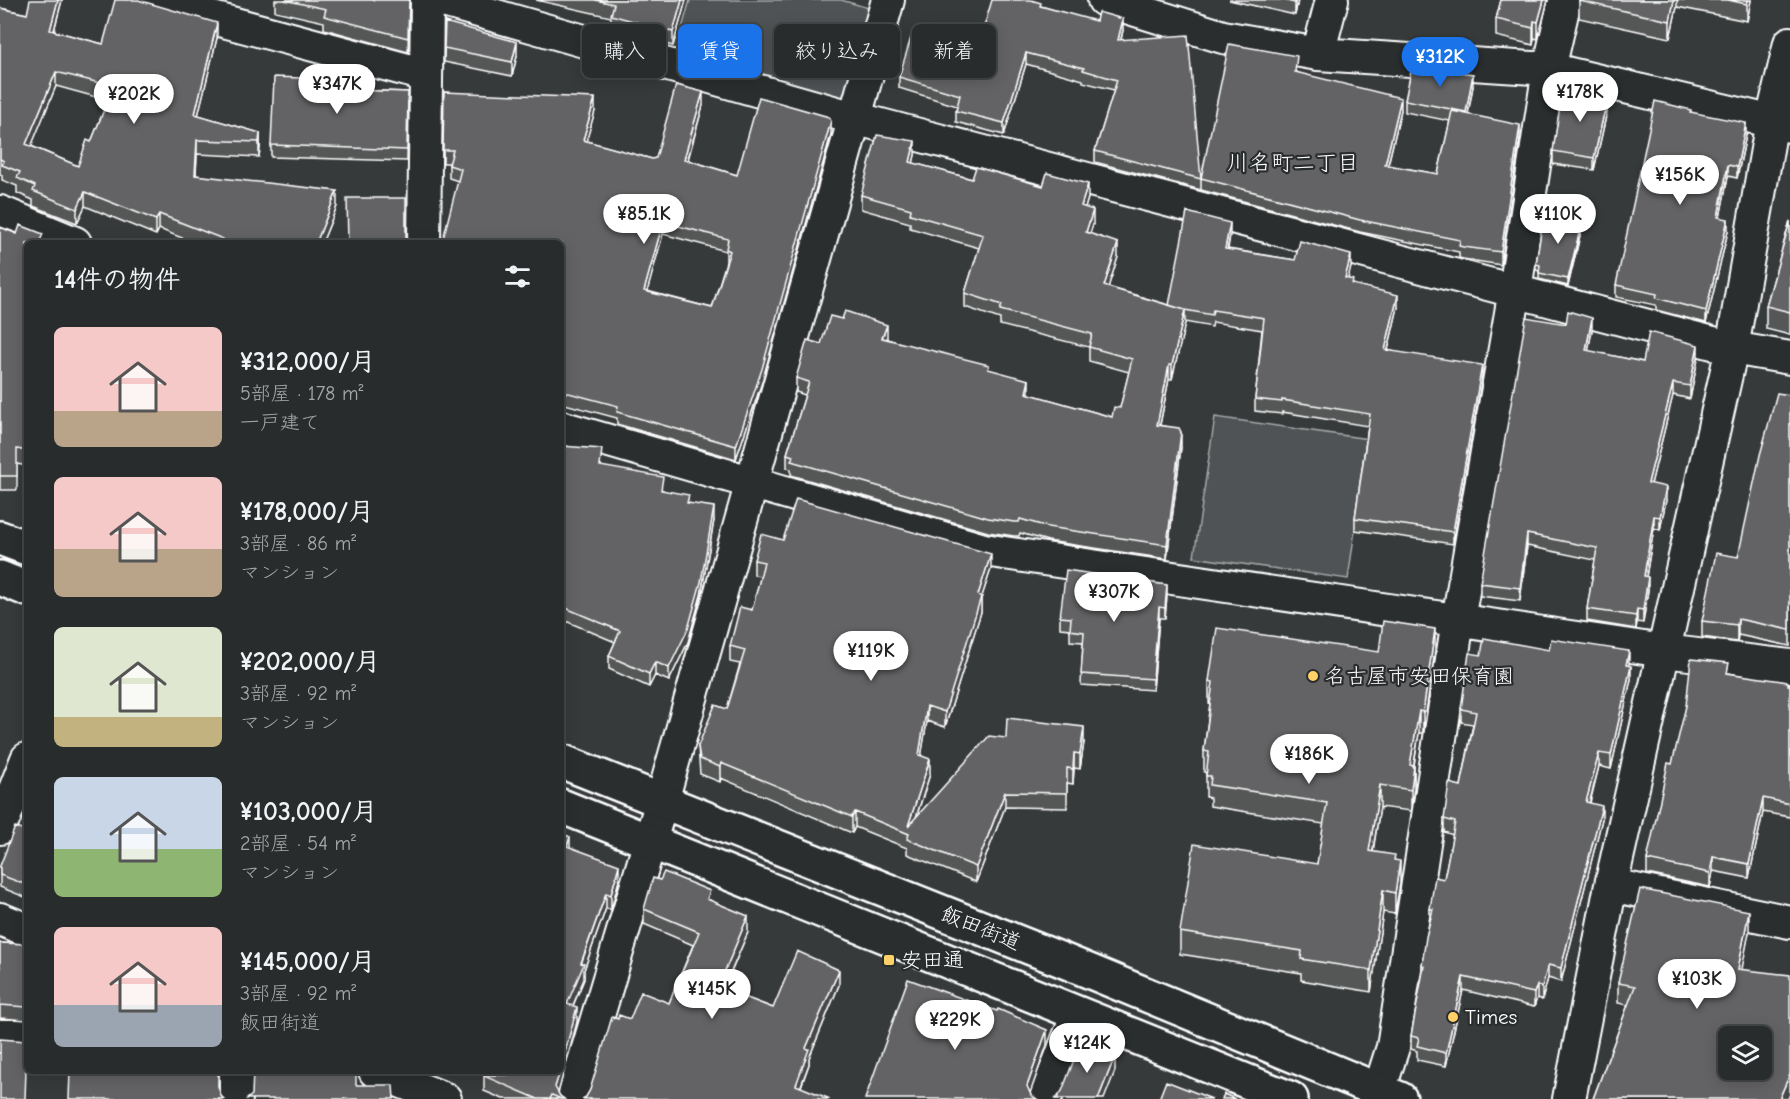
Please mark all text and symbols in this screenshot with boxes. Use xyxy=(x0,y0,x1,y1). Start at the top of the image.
chip: 購入 xyxy=(582,24,666,78)
chip: 賃貸 xyxy=(678,24,762,78)
chip: 絞り込み xyxy=(774,24,900,78)
chip: 新着 xyxy=(912,24,996,78)
pin: ¥312K xyxy=(1398,37,1482,88)
text: ¥312K xyxy=(1416,45,1464,68)
pin: ¥347K xyxy=(295,64,379,115)
text: ¥347K xyxy=(312,72,362,95)
pin: ¥178K xyxy=(1538,72,1622,123)
pin: ¥202K xyxy=(92,74,176,125)
text: ¥178K xyxy=(1556,80,1604,103)
text: ¥202K xyxy=(108,82,160,105)
district label: 川名町二丁目 xyxy=(1227,150,1359,176)
pin: ¥156K xyxy=(1638,155,1722,206)
text: ¥156K xyxy=(1655,163,1705,186)
pin: ¥85.1K xyxy=(595,194,693,245)
pin: ¥110K xyxy=(1516,194,1600,245)
text: ¥85.1K xyxy=(617,202,671,225)
text: ¥110K xyxy=(1534,202,1582,225)
icon: filters xyxy=(501,260,534,293)
text: 14件の物件 xyxy=(54,265,180,295)
text: ¥312,000/月 xyxy=(240,347,376,377)
icon: home xyxy=(102,351,174,423)
text: 5部屋 · 178 m² xyxy=(240,382,364,405)
text: 一戸建て xyxy=(240,411,320,434)
text: ¥178,000/月 xyxy=(240,497,374,527)
icon: home xyxy=(102,501,174,573)
text: 3部屋 · 86 m² xyxy=(240,532,356,555)
text: マンション xyxy=(240,561,339,584)
pin: ¥307K xyxy=(1072,572,1156,623)
text: ¥307K xyxy=(1088,580,1140,603)
pin: ¥119K xyxy=(829,631,913,682)
text: ¥119K xyxy=(847,639,895,662)
text: ¥202,000/月 xyxy=(240,647,381,677)
icon: home xyxy=(102,651,174,723)
place label: 名古屋市安田保育園 xyxy=(1325,664,1514,688)
marker: 名古屋市安田保育園 xyxy=(1306,669,1320,683)
text: 3部屋 · 92 m² xyxy=(240,682,356,705)
text: マンション xyxy=(240,711,339,734)
pin: ¥186K xyxy=(1267,734,1351,785)
text: ¥186K xyxy=(1284,742,1334,765)
text: ¥103,000/月 xyxy=(240,797,378,827)
icon: home xyxy=(102,801,174,873)
text: 2部屋 · 54 m² xyxy=(240,832,356,855)
text: マンション xyxy=(240,861,339,884)
street label: 飯田街道 xyxy=(938,901,1024,955)
text: ¥145,000/月 xyxy=(240,947,376,977)
place label: 安田通 xyxy=(901,948,964,972)
icon: home xyxy=(102,951,174,1023)
marker: 安田通 xyxy=(882,953,896,967)
pin: ¥103K xyxy=(1655,959,1739,1010)
text: ¥103K xyxy=(1672,967,1722,990)
pin: ¥145K xyxy=(670,969,754,1020)
text: ¥145K xyxy=(688,977,736,1000)
text: 3部屋 · 92 m² xyxy=(240,982,356,1005)
pin: ¥229K xyxy=(913,1000,997,1051)
place label: Times xyxy=(1465,1005,1517,1029)
text: ¥229K xyxy=(929,1008,981,1031)
marker: Times xyxy=(1446,1010,1460,1024)
text: 飯田街道 xyxy=(240,1011,320,1034)
pin: ¥124K xyxy=(1045,1023,1129,1074)
map controls xyxy=(1718,1026,1772,1080)
button: layers xyxy=(1718,1026,1772,1080)
text: ¥124K xyxy=(1063,1031,1111,1054)

